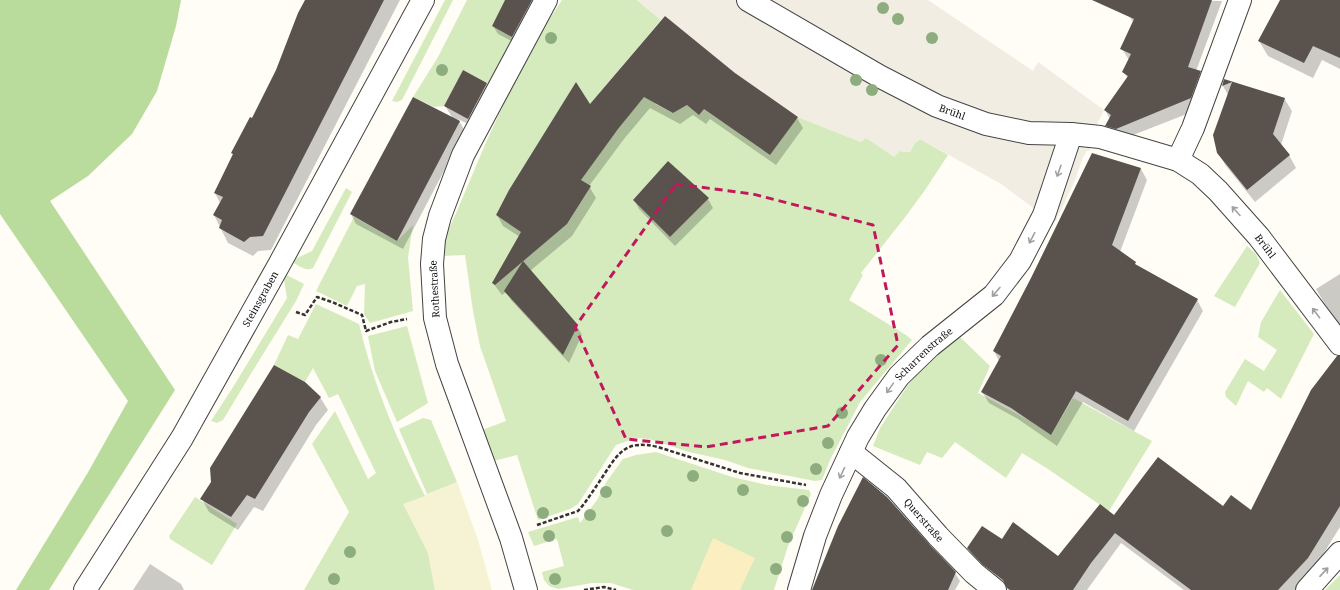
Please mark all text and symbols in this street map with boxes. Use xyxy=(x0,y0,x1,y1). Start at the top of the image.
street label: Brühl xyxy=(937,100,967,123)
one-way arrow xyxy=(1055,165,1062,178)
one-way arrow xyxy=(1231,206,1241,216)
street label: Brühl xyxy=(1252,231,1280,261)
one-way arrow xyxy=(1028,232,1035,244)
street label: Rothestraße xyxy=(426,260,442,318)
street label: Steinsgraben xyxy=(239,268,282,329)
one-way arrow xyxy=(991,287,1000,297)
one-way arrow xyxy=(1312,308,1321,319)
street label: Scharrenstraße xyxy=(891,324,955,383)
one-way arrow xyxy=(886,383,894,394)
one-way arrow xyxy=(838,466,845,478)
street label: Querstraße xyxy=(901,495,947,545)
one-way arrow xyxy=(1319,567,1329,577)

